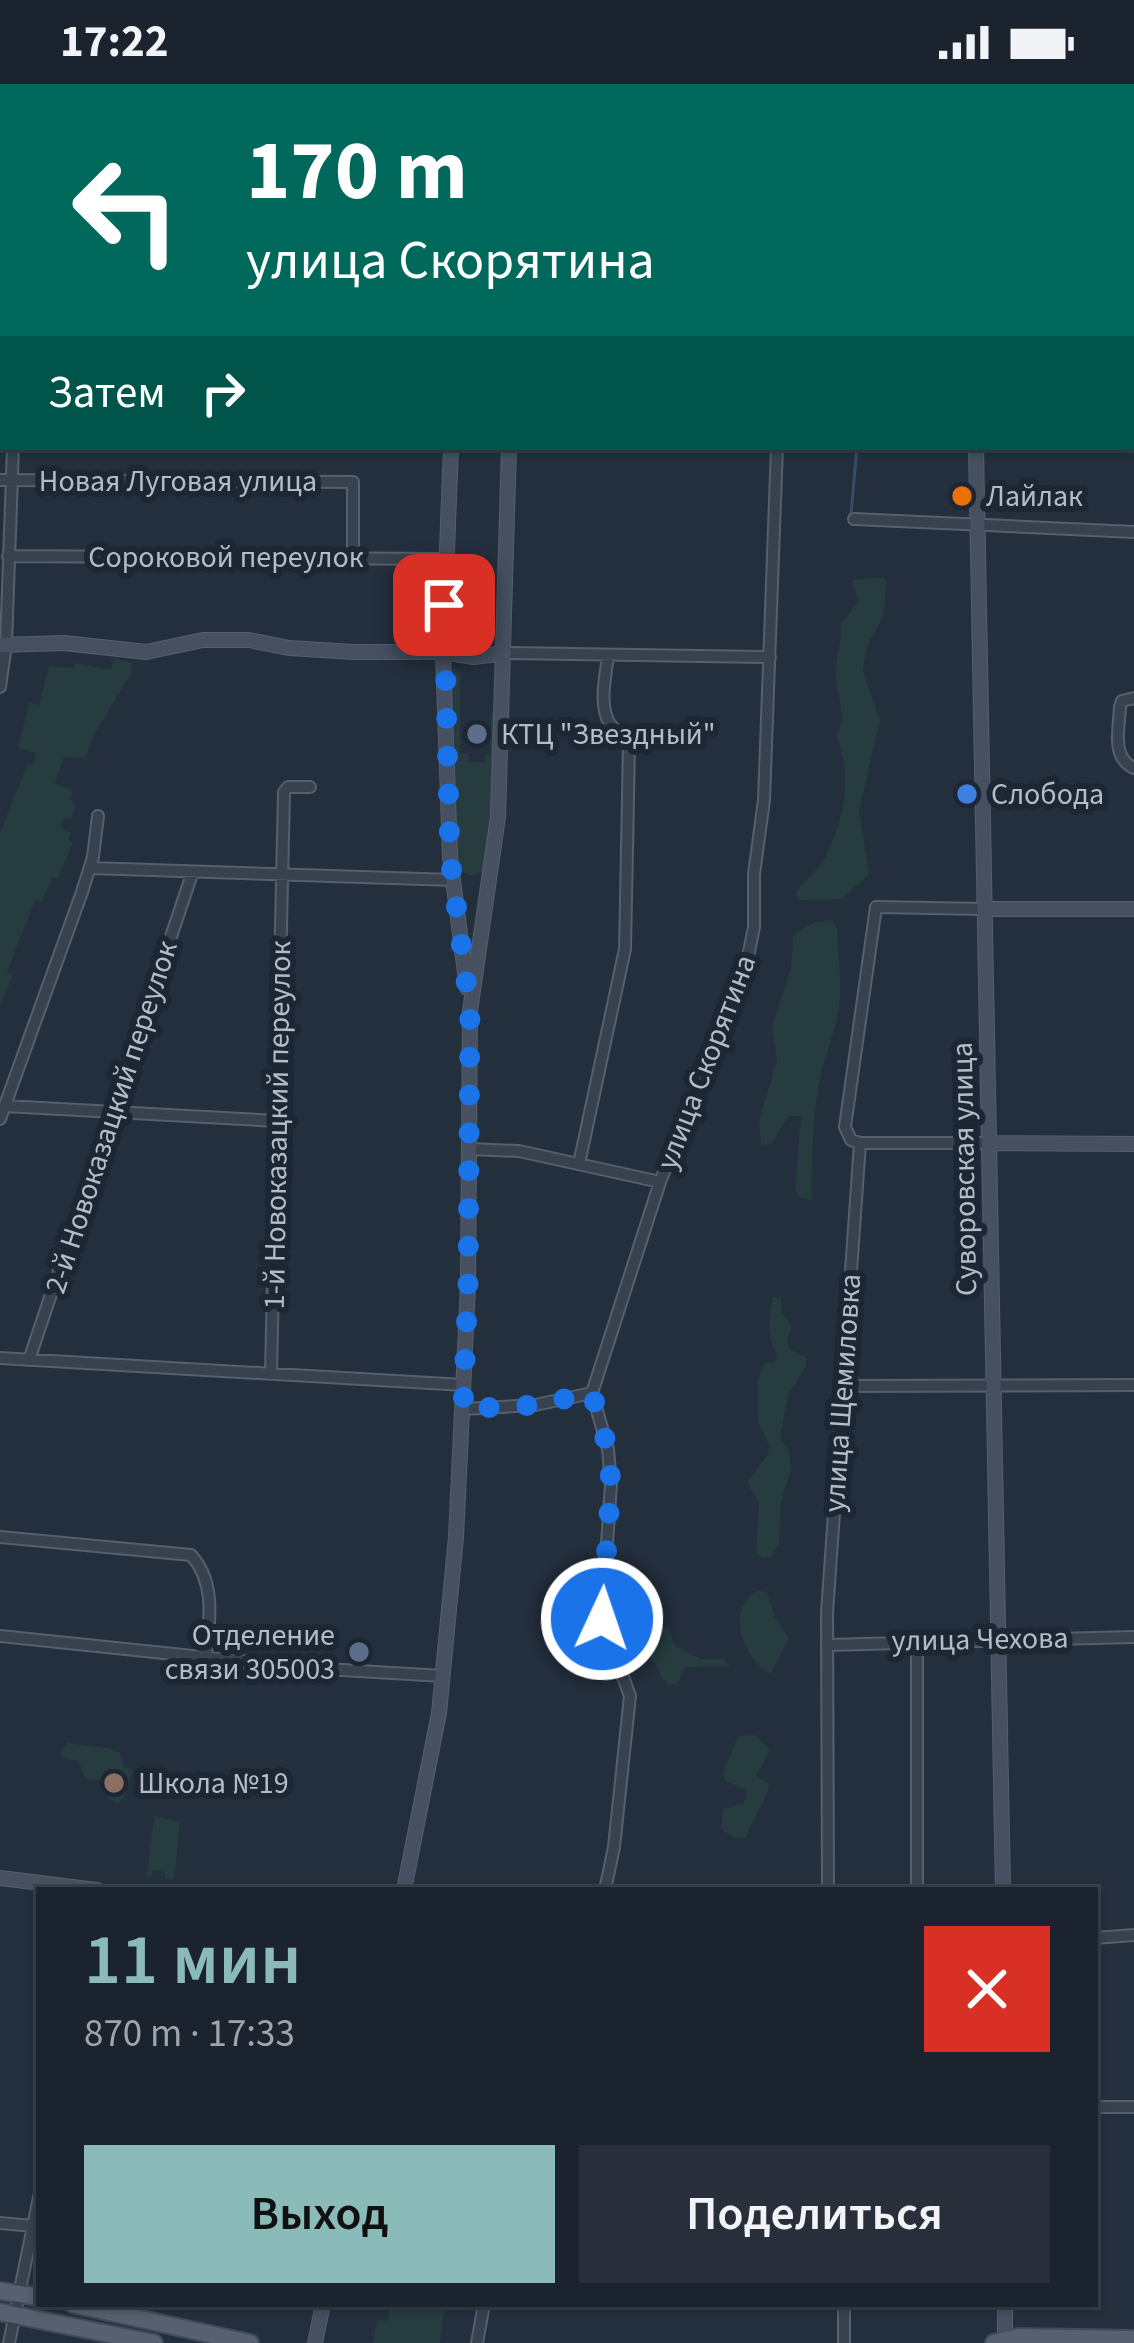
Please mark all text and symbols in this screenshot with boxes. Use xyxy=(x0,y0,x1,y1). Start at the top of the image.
text: 17:22 xyxy=(60,10,169,74)
text: 170 m xyxy=(246,112,468,232)
icon: left xyxy=(48,132,204,288)
text: улица Скорятина xyxy=(246,223,655,300)
icon: right xyxy=(190,360,256,426)
text: Затем xyxy=(48,361,166,425)
street label: Новая Луговая улица xyxy=(39,460,317,503)
place label: Лайлак xyxy=(986,475,1083,518)
marker: Лайлак xyxy=(949,483,975,509)
street label: Сороковой переулок xyxy=(88,536,364,579)
pin xyxy=(393,554,495,656)
icon: arrive xyxy=(411,572,477,638)
place label: КТЦ "Звездный" xyxy=(501,713,716,756)
marker: КТЦ "Звездный" xyxy=(464,721,490,747)
place label: Слобода xyxy=(991,773,1104,816)
marker: Слобода xyxy=(954,781,980,807)
street label: 2-й Новоказацкий переулок xyxy=(34,935,189,1299)
street label: 1-й Новоказацкий переулок xyxy=(253,940,302,1310)
street label: улица Скорятина xyxy=(646,948,767,1176)
street label: Суворовская улица xyxy=(941,1042,988,1296)
street label: улица Щемиловка xyxy=(813,1272,872,1514)
position arrow xyxy=(539,1556,665,1682)
place label: Отделение связи 305003 xyxy=(165,1614,335,1691)
street label: улица Чехова xyxy=(891,1616,1069,1663)
marker: Отделение связи 305003 xyxy=(346,1639,372,1665)
place label: Школа №19 xyxy=(138,1762,289,1805)
marker: Школа №19 xyxy=(101,1770,127,1796)
text: 11 мин xyxy=(84,1909,301,2012)
button: close xyxy=(924,1926,1050,2052)
text: 870 m · 17:33 xyxy=(84,2006,295,2062)
button: Выход xyxy=(84,2145,555,2283)
button: Поделиться xyxy=(579,2145,1050,2283)

